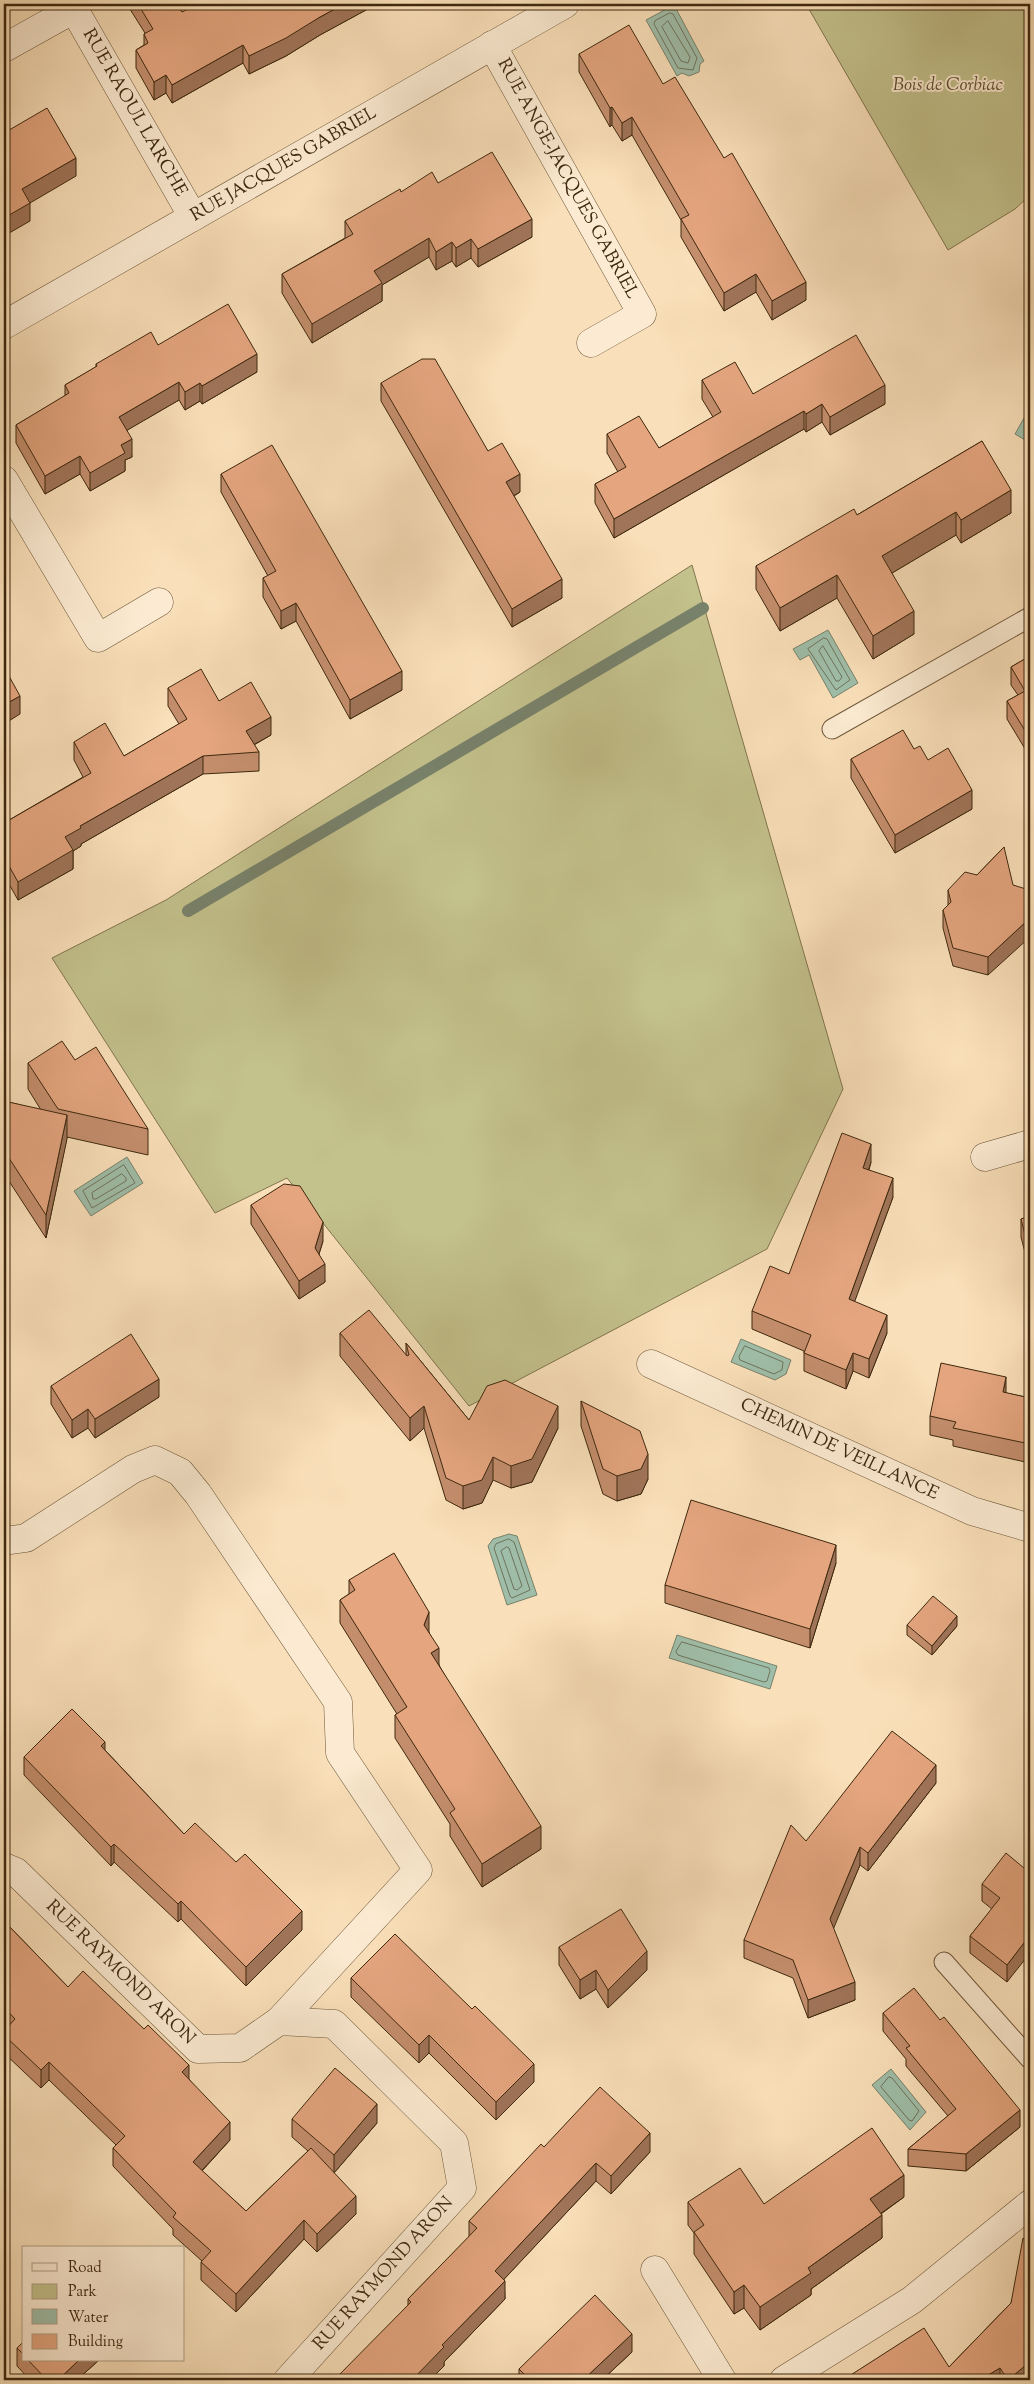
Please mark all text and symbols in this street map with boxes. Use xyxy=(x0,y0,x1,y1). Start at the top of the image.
street label: RUE RAOUL LARCHE xyxy=(75,24,193,202)
street label: RUE ANGE-JACQUES GABRIEL xyxy=(490,54,644,304)
park label: Bois de Corbiac xyxy=(893,73,1003,99)
street label: RUE JACQUES GABRIEL xyxy=(186,101,382,229)
street label: CHEMIN DE VEILLANCE xyxy=(735,1392,943,1508)
street label: RUE RAYMOND ARON xyxy=(39,1894,201,2052)
street label: RUE RAYMOND ARON xyxy=(308,2191,460,2357)
legend xyxy=(22,2246,185,2362)
text: Road xyxy=(68,2258,102,2279)
text: Park xyxy=(68,2282,97,2303)
text: Water xyxy=(68,2308,109,2329)
text: Building xyxy=(68,2332,123,2353)

